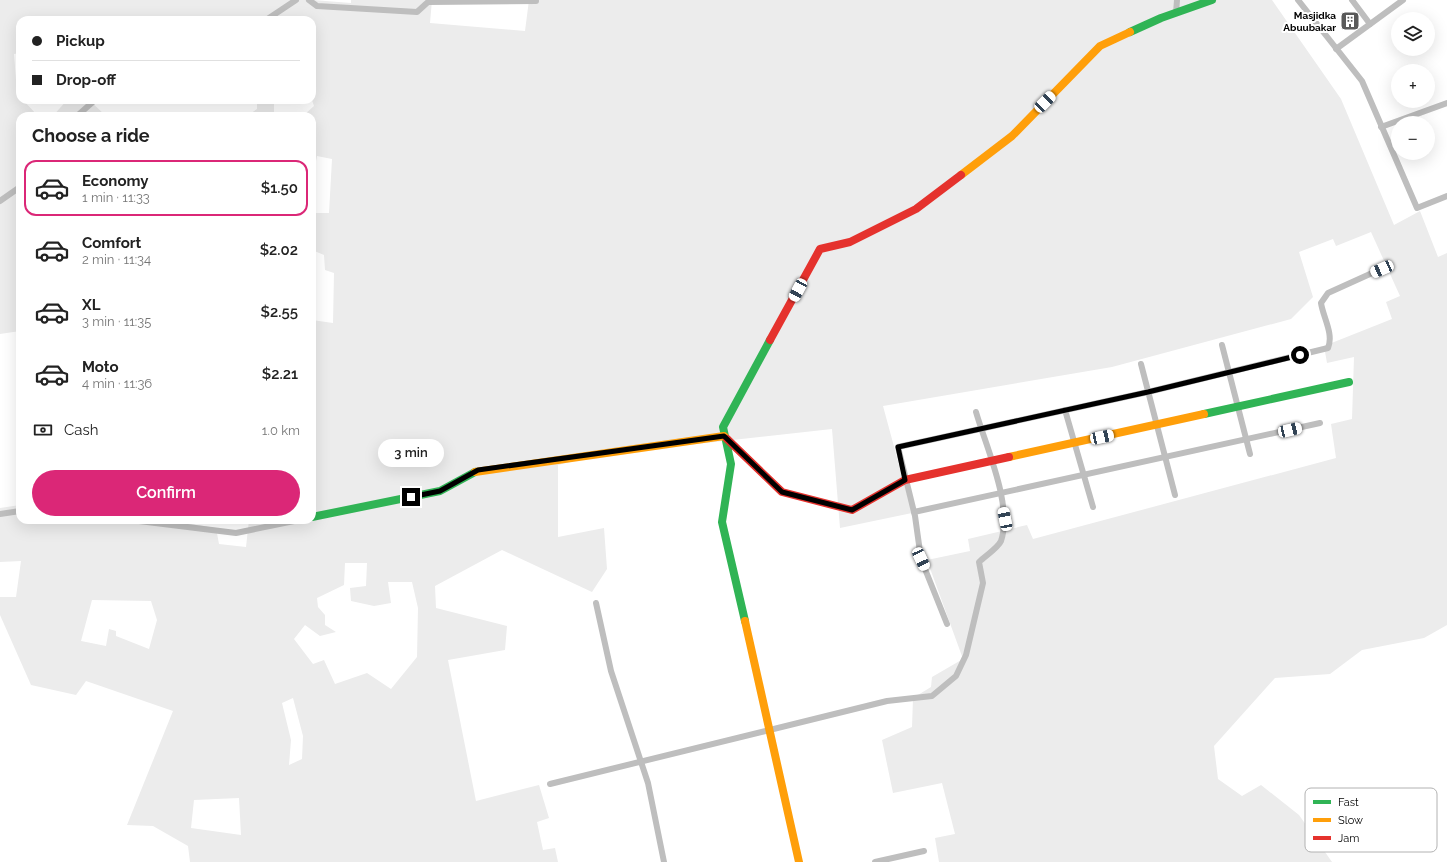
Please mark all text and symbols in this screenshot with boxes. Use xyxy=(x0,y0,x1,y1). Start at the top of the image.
place label: Masjidka Abuubakar xyxy=(1283,10,1336,33)
building icon: Masjidka Abuubakar xyxy=(1339,10,1361,32)
map controls xyxy=(1391,12,1435,160)
button: layers xyxy=(1391,12,1435,56)
text: Pickup xyxy=(56,32,105,50)
button: + xyxy=(1391,64,1435,108)
text: Drop-off xyxy=(56,71,116,89)
car xyxy=(1032,89,1058,115)
button: − xyxy=(1391,116,1435,160)
text: Choose a ride xyxy=(32,125,150,146)
icon: car xyxy=(34,170,70,206)
text: Economy xyxy=(82,172,149,190)
text: $1.50 xyxy=(261,179,298,197)
text: 1 min · 11:33 xyxy=(82,190,150,205)
icon: car xyxy=(34,232,70,268)
text: Comfort xyxy=(82,234,141,252)
text: $2.02 xyxy=(260,241,298,259)
text: 2 min · 11:34 xyxy=(82,252,151,267)
car xyxy=(1369,259,1395,279)
car xyxy=(787,277,809,303)
icon: car xyxy=(34,294,70,330)
text: XL xyxy=(82,296,100,314)
text: $2.55 xyxy=(261,303,298,321)
text: 3 min · 11:35 xyxy=(82,314,151,329)
route start xyxy=(1291,346,1309,364)
icon: car xyxy=(34,356,70,392)
text: Moto xyxy=(82,358,119,376)
text: $2.21 xyxy=(262,365,298,383)
text: 4 min · 11:36 xyxy=(82,376,152,391)
icon: cash xyxy=(32,419,54,441)
text: Cash xyxy=(64,421,98,439)
car xyxy=(1277,421,1303,439)
text: 1.0 km xyxy=(262,423,300,438)
car xyxy=(1089,429,1115,445)
callout: 3 min xyxy=(378,439,444,467)
text: 3 min xyxy=(394,445,428,460)
button: Confirm xyxy=(32,470,300,516)
route end xyxy=(402,488,420,506)
car xyxy=(997,506,1013,532)
car xyxy=(910,546,932,572)
legend xyxy=(1305,788,1437,852)
text: Fast xyxy=(1338,796,1359,809)
text: Slow xyxy=(1338,814,1363,827)
text: Jam xyxy=(1338,832,1359,845)

